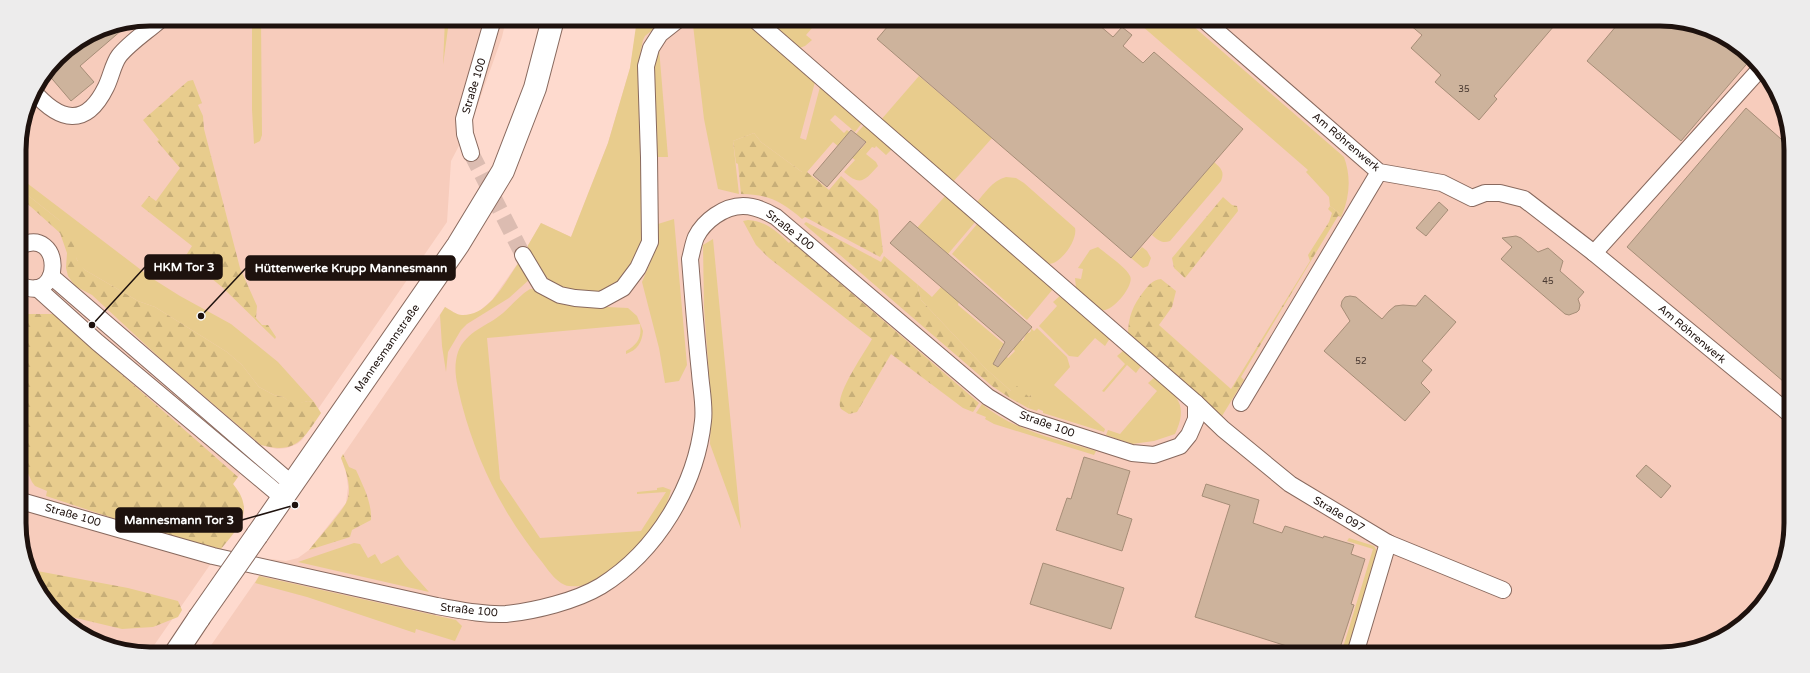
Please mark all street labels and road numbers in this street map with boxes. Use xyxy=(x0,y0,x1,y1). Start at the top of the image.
street label: Straße 100 xyxy=(459,56,489,115)
street label: Am Röhrenwerk xyxy=(1310,110,1382,174)
street label: Straße 100 xyxy=(763,207,817,253)
street label: Mannesmannstraße xyxy=(352,302,422,394)
street label: Am Röhrenwerk xyxy=(1656,302,1728,366)
street label: Straße 100 xyxy=(1018,408,1076,440)
street label: Straße 097 xyxy=(1311,494,1367,534)
street label: Straße 100 xyxy=(44,501,103,529)
street label: Straße 100 xyxy=(440,601,498,619)

